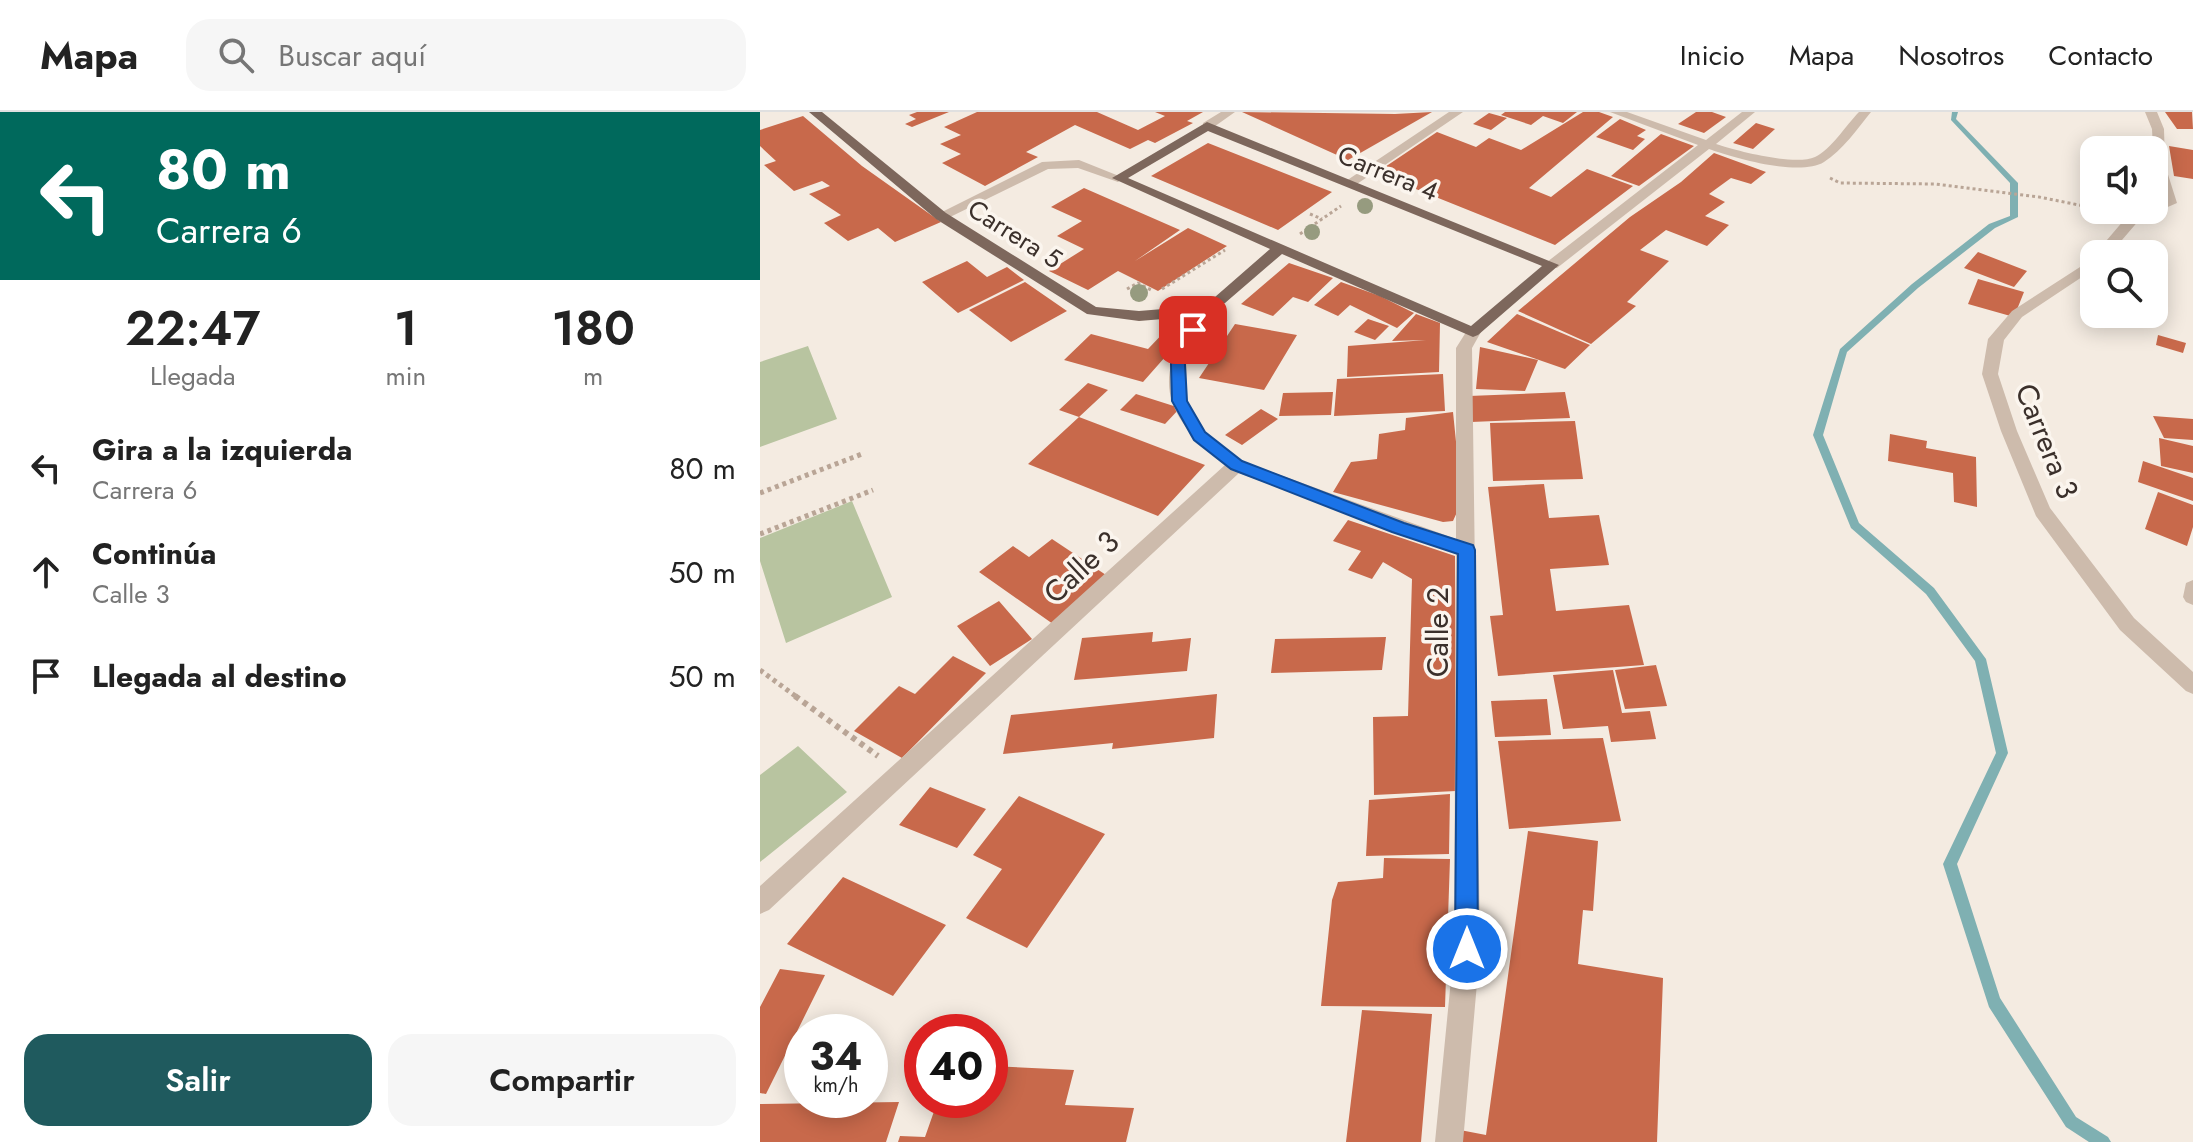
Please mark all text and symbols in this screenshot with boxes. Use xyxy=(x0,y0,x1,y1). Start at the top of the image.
search box xyxy=(186,19,746,91)
text: Mapa xyxy=(40,28,138,83)
icon: search xyxy=(214,33,258,77)
text: Buscar aquí xyxy=(278,34,426,77)
text: Inicio xyxy=(1680,35,1745,76)
text: Mapa xyxy=(1789,35,1854,76)
text: Nosotros xyxy=(1898,35,2004,76)
text: Contacto xyxy=(2048,35,2153,76)
text: 80 m xyxy=(156,129,291,210)
street label: Carrera 4 xyxy=(1332,136,1444,210)
map controls xyxy=(2080,136,2168,328)
button: sound xyxy=(2080,136,2168,224)
icon: left xyxy=(24,144,128,248)
street label: Carrera 5 xyxy=(960,190,1070,278)
text: Carrera 6 xyxy=(156,204,302,256)
button: search xyxy=(2080,240,2168,328)
text: 22:47 xyxy=(125,294,260,363)
text: 1 xyxy=(394,294,418,363)
text: 180 xyxy=(551,294,635,363)
pin xyxy=(1159,296,1227,364)
icon: arrive xyxy=(1171,308,1215,352)
text: Llegada xyxy=(150,357,236,395)
text: min xyxy=(386,357,426,395)
text: m xyxy=(583,357,603,395)
street label: Carrera 3 xyxy=(2004,377,2090,505)
text: Gira a la izquierda xyxy=(92,428,352,471)
icon: left xyxy=(24,446,68,490)
text: 80 m xyxy=(669,447,736,490)
text: Carrera 6 xyxy=(92,471,197,509)
street label: Calle 3 xyxy=(1034,521,1128,613)
text: Continúa xyxy=(92,532,216,575)
icon: ahead xyxy=(24,550,68,594)
text: 50 m xyxy=(669,551,736,594)
text: Calle 3 xyxy=(92,575,170,613)
street label: Calle 2 xyxy=(1416,587,1459,677)
icon: arrive xyxy=(24,654,68,698)
text: Llegada al destino xyxy=(92,655,347,698)
text: 50 m xyxy=(669,655,736,698)
position arrow xyxy=(1425,907,1509,991)
speed limit sign: 40 xyxy=(904,1014,1008,1118)
text: 34 xyxy=(810,1027,862,1085)
button: Salir xyxy=(24,1034,372,1126)
button: Compartir xyxy=(388,1034,736,1126)
text: km/h xyxy=(813,1071,859,1100)

